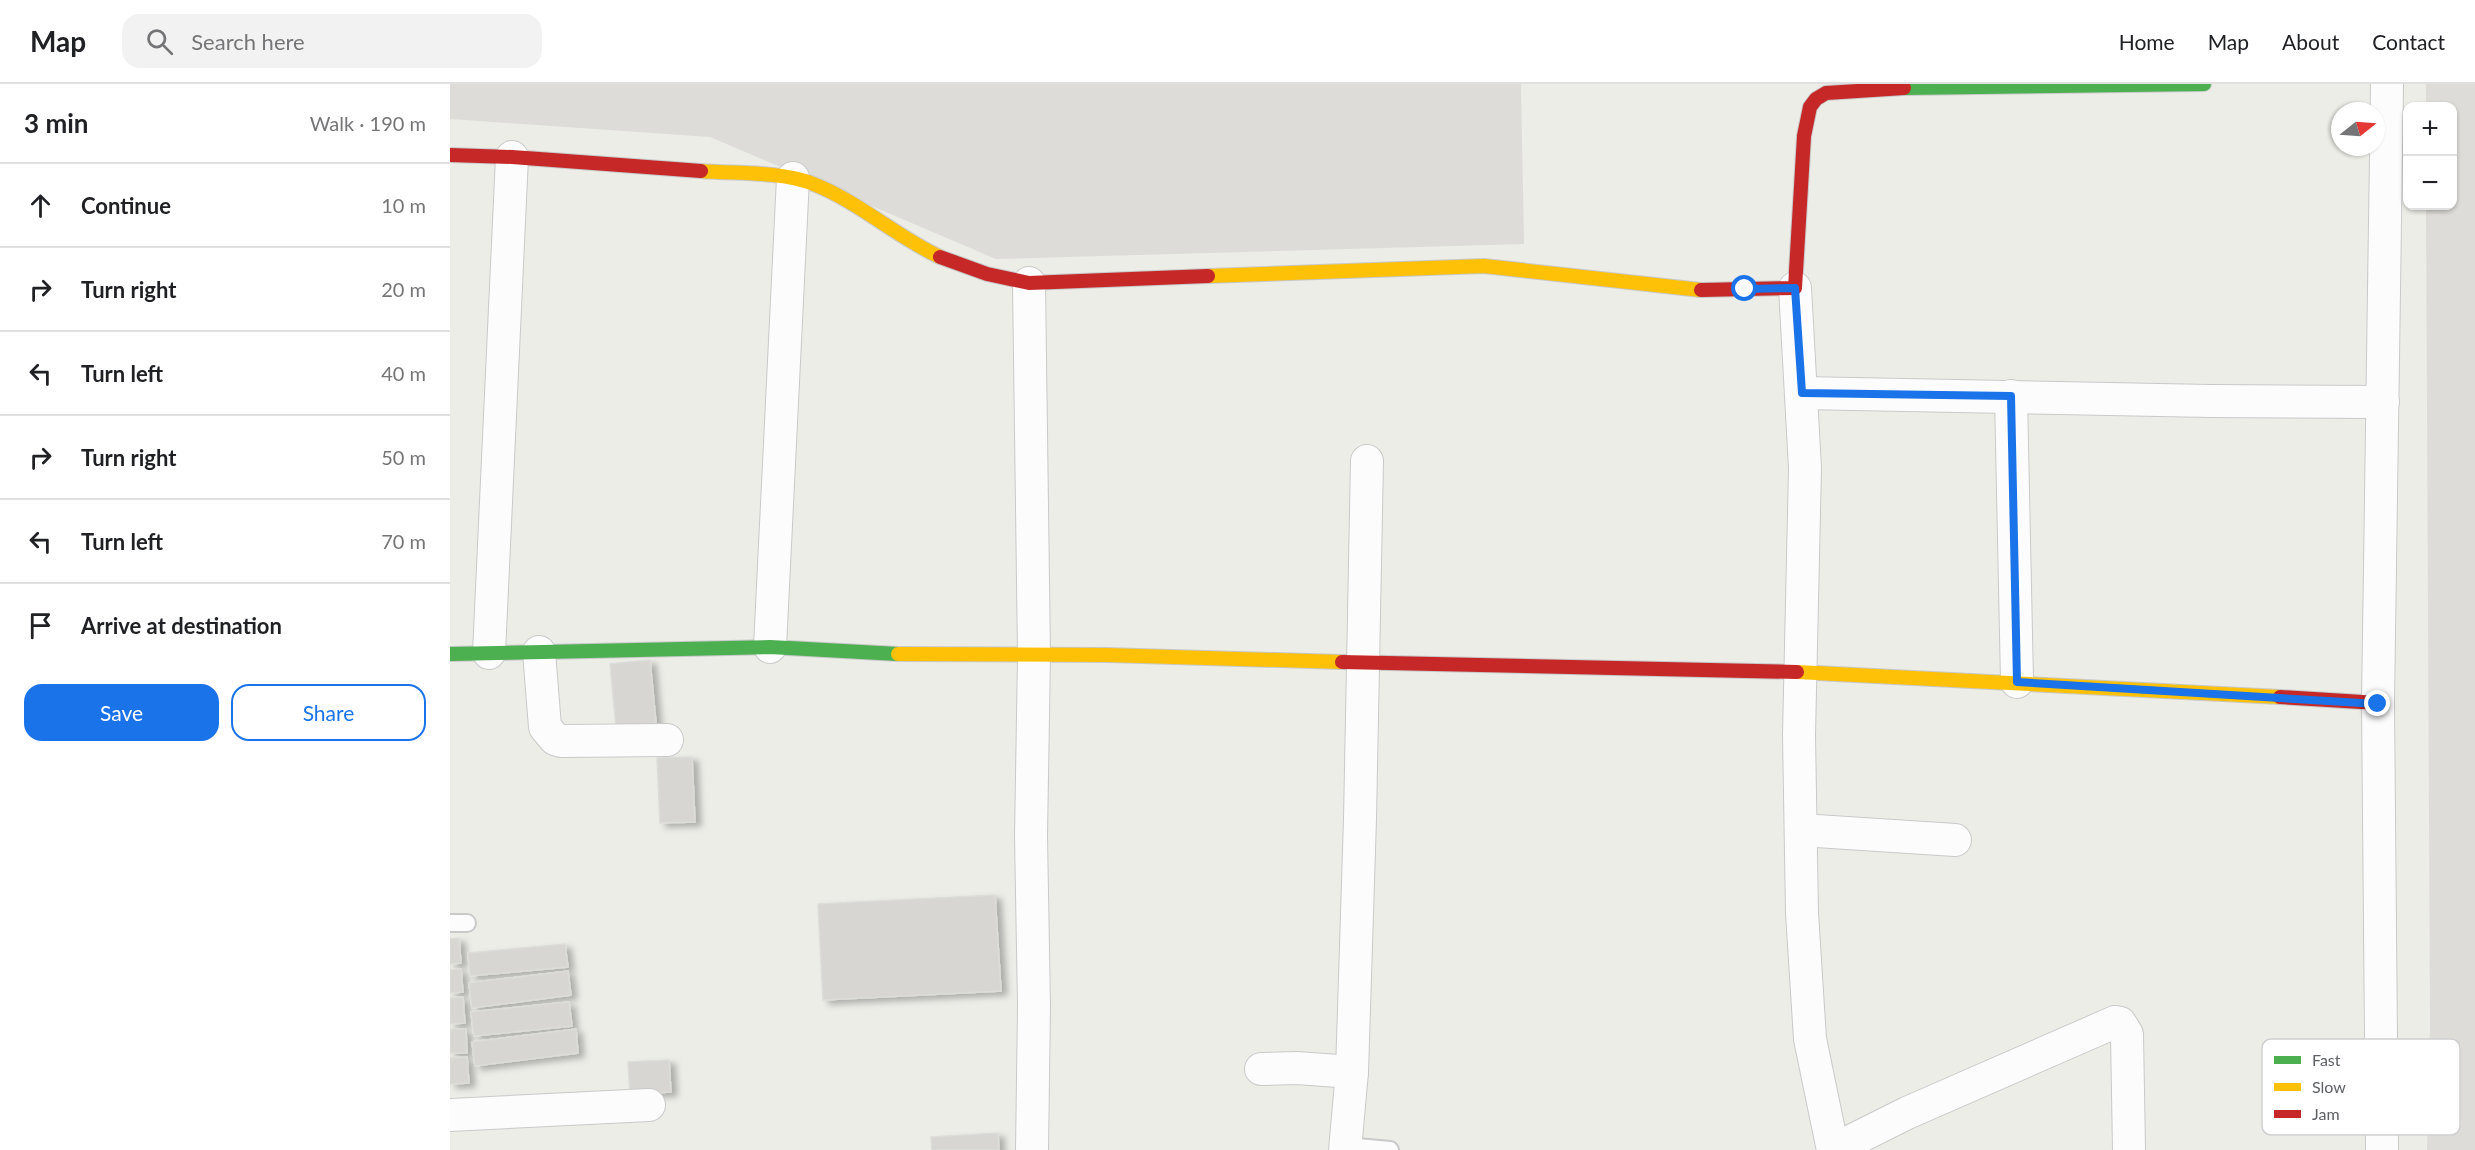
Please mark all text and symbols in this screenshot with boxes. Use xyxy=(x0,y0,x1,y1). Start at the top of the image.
search box xyxy=(122,14,542,68)
text: Map xyxy=(30,24,86,58)
icon: search xyxy=(143,25,176,58)
text: Search here xyxy=(191,28,305,55)
text: Home xyxy=(2119,29,2175,54)
text: Map xyxy=(2208,29,2249,54)
text: About xyxy=(2282,29,2339,54)
text: Contact xyxy=(2372,29,2445,54)
north arrow xyxy=(2331,102,2385,156)
map controls xyxy=(2403,102,2457,210)
button: + xyxy=(2403,102,2457,156)
text: 3 min xyxy=(24,107,88,139)
text: Walk · 190 m xyxy=(310,111,426,135)
button: − xyxy=(2403,156,2457,210)
icon: ahead xyxy=(24,189,57,222)
text: Continue xyxy=(81,192,171,219)
text: 10 m xyxy=(381,193,426,217)
icon: right xyxy=(24,273,57,306)
route start xyxy=(1731,275,1757,301)
text: Turn right xyxy=(81,276,176,303)
text: 20 m xyxy=(381,277,426,301)
icon: left xyxy=(24,357,57,390)
text: Turn left xyxy=(81,360,163,387)
text: 40 m xyxy=(381,361,426,385)
icon: right xyxy=(24,441,57,474)
text: Turn right xyxy=(81,444,176,471)
text: 50 m xyxy=(381,445,426,469)
icon: left xyxy=(24,525,57,558)
text: Turn left xyxy=(81,528,163,555)
text: 70 m xyxy=(381,529,426,553)
icon: arrive xyxy=(24,609,57,642)
text: Arrive at destination xyxy=(81,612,282,639)
button: Save xyxy=(24,684,219,741)
button: Share xyxy=(231,684,426,741)
route end xyxy=(2364,690,2390,716)
legend xyxy=(2262,1039,2460,1135)
text: Fast xyxy=(2312,1050,2341,1069)
text: Slow xyxy=(2312,1077,2346,1096)
text: Jam xyxy=(2312,1104,2340,1123)

